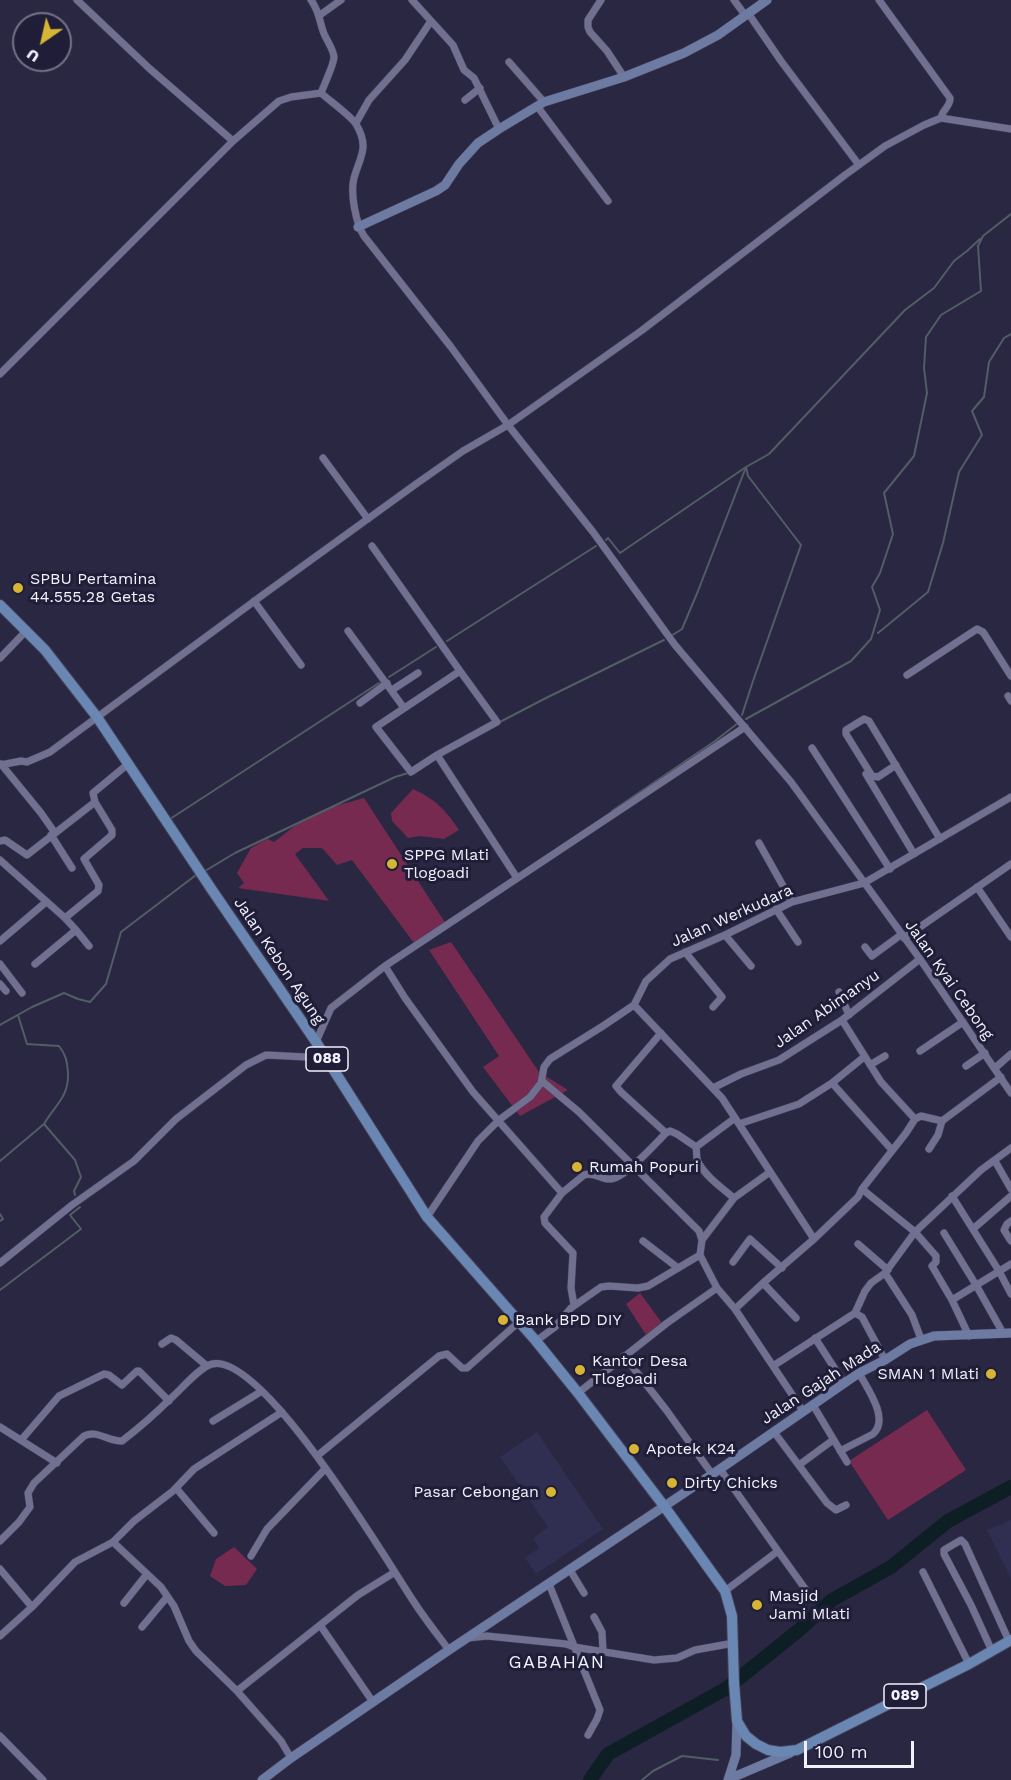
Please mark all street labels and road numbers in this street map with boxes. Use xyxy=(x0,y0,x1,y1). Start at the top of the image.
street label: Jalan Werkudara xyxy=(668,881,796,951)
street label: Jalan Kebon Agung xyxy=(230,894,328,1028)
street label: Jalan Kyai Cebong xyxy=(900,916,998,1044)
street label: Jalan Abimanyu xyxy=(771,966,883,1052)
road number: 088 xyxy=(306,1047,348,1071)
street label: Jalan Gajah Mada xyxy=(758,1337,884,1429)
road number: 089 xyxy=(884,1684,926,1708)

